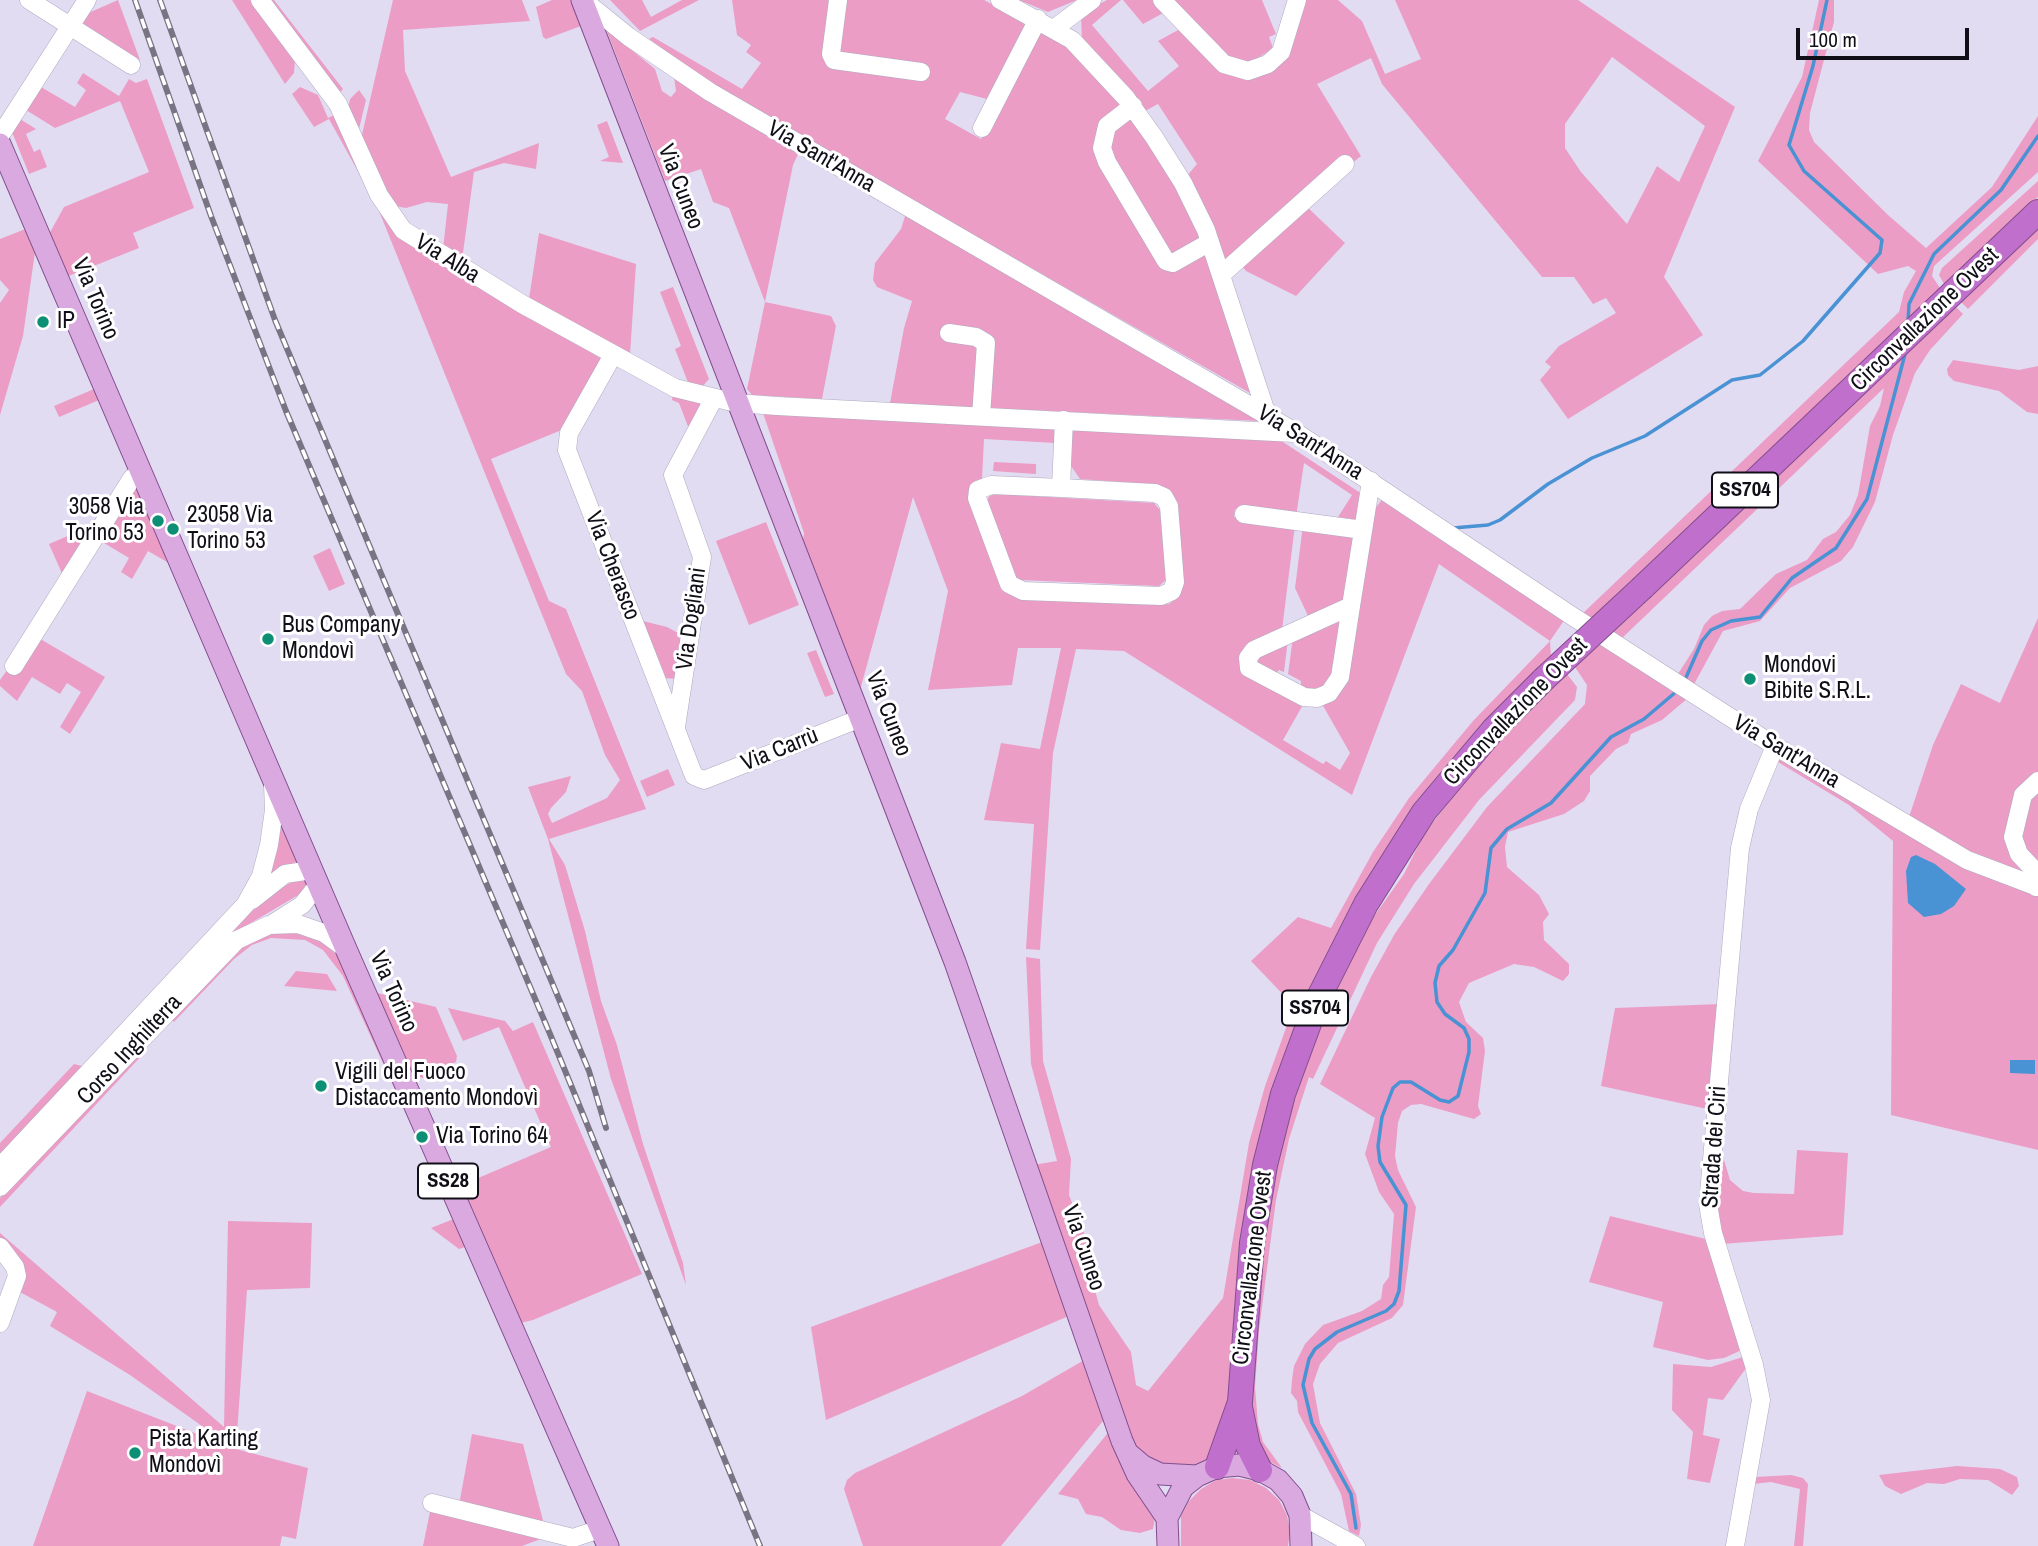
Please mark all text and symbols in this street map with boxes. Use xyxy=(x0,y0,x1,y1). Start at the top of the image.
scale bar xyxy=(1800,14,1973,58)
text: 100 m xyxy=(1809,25,1857,54)
street label: Via Sant'Anna xyxy=(762,115,880,199)
street label: Via Cuneo xyxy=(651,141,709,233)
street label: Via Alba xyxy=(410,228,484,290)
street label: Circonvallazione Ovest xyxy=(1845,242,2005,398)
street label: Via Torino xyxy=(66,254,124,344)
place label: IP xyxy=(57,308,75,336)
marker: IP xyxy=(35,314,51,330)
street label: Via Sant'Anna xyxy=(1252,400,1368,486)
road number: SS704 xyxy=(1712,472,1778,508)
place label: 3058 Via Torino 53 xyxy=(65,494,144,548)
place label: 23058 Via Torino 53 xyxy=(187,502,273,556)
street label: Via Cherasco xyxy=(579,508,645,624)
marker: 3058 Via Torino 53 xyxy=(150,513,166,529)
marker: 23058 Via Torino 53 xyxy=(165,521,181,537)
street label: Via Dogliani xyxy=(671,566,713,672)
place label: Bus Company Mondovì xyxy=(282,612,400,666)
marker: Bus Company Mondovì xyxy=(260,631,276,647)
street label: Circonvallazione Ovest xyxy=(1438,632,1594,792)
place label: Mondovi Bibite S.R.L. xyxy=(1764,652,1871,706)
street label: Via Cuneo xyxy=(859,668,917,760)
marker: Mondovi Bibite S.R.L. xyxy=(1742,671,1758,687)
street label: Via Sant'Anna xyxy=(1728,709,1844,795)
street label: Via Carrù xyxy=(738,722,822,778)
street label: Via Torino xyxy=(363,947,423,1037)
street label: Corso Inghilterra xyxy=(72,989,188,1111)
road number: SS704 xyxy=(1282,990,1348,1026)
place label: Vigili del Fuoco Distaccamento Mondovì xyxy=(335,1059,538,1113)
marker: Vigili del Fuoco Distaccamento Mondovì xyxy=(313,1078,329,1094)
street label: Strada dei Ciri xyxy=(1697,1085,1733,1209)
place label: Via Torino 64 xyxy=(436,1123,548,1151)
marker: Via Torino 64 xyxy=(414,1129,430,1145)
road number: SS28 xyxy=(418,1164,478,1198)
street label: Circonvallazione Ovest xyxy=(1227,1170,1279,1366)
street label: Via Cuneo xyxy=(1055,1202,1111,1294)
place label: Pista Karting Mondovì xyxy=(149,1426,258,1480)
marker: Pista Karting Mondovì xyxy=(127,1445,143,1461)

